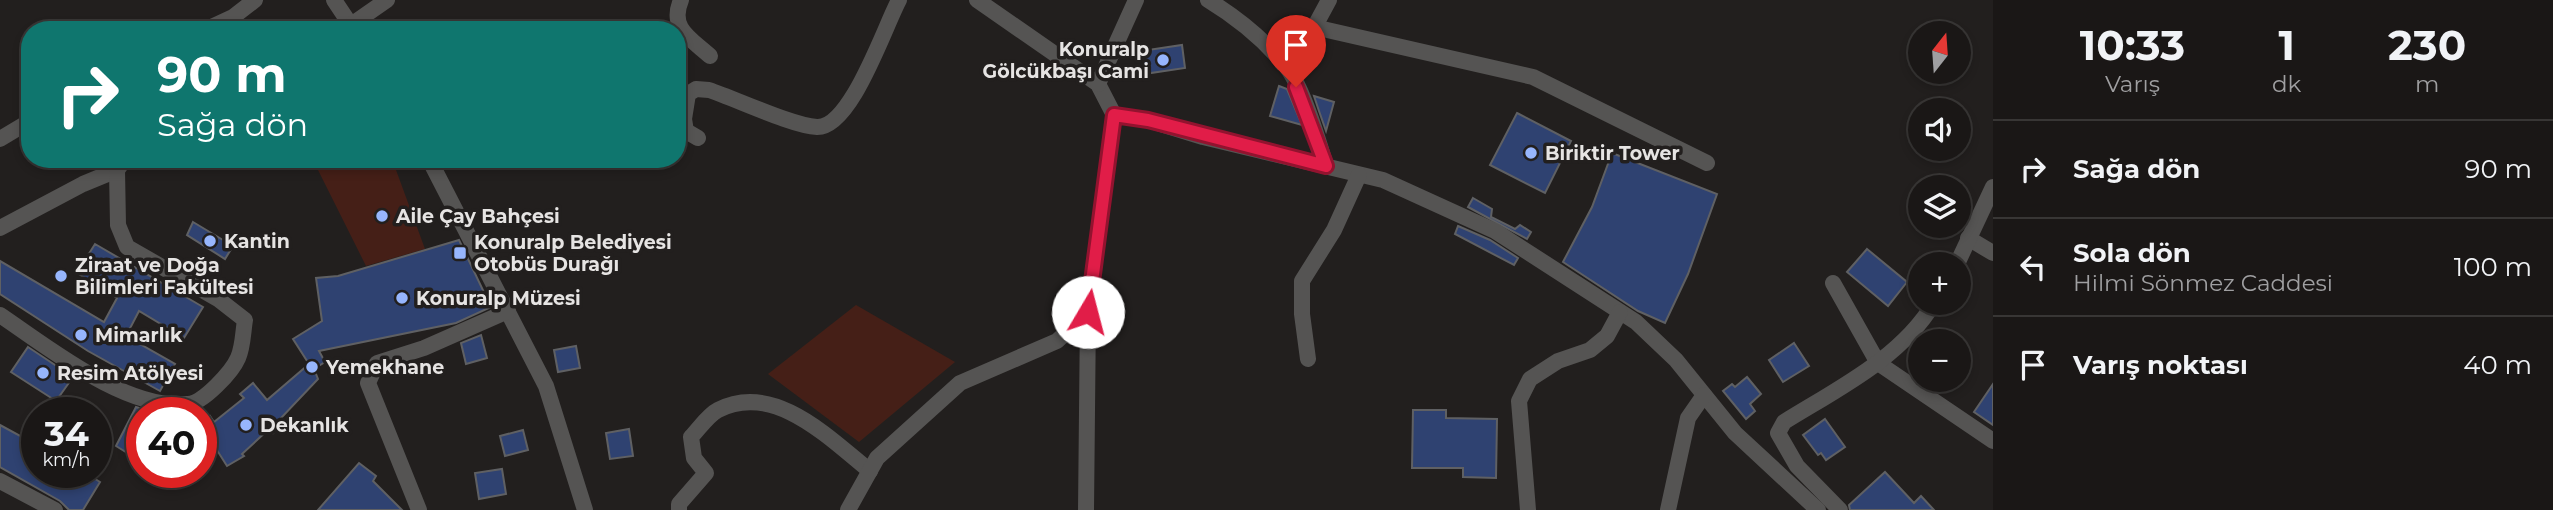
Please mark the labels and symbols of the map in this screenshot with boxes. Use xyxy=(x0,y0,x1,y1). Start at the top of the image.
pin xyxy=(1266,15,1326,87)
north arrow xyxy=(1908,21,1970,84)
place label: Konuralp Gölcükbaşı Cami xyxy=(983,38,1149,83)
marker: Konuralp Gölcükbaşı Cami xyxy=(1155,52,1171,68)
place label: Biriktir Tower xyxy=(1545,142,1680,165)
marker: Biriktir Tower xyxy=(1523,145,1539,161)
place label: Aile Çay Bahçesi xyxy=(395,205,560,228)
marker: Aile Çay Bahçesi xyxy=(374,208,390,224)
place label: Kantin xyxy=(224,230,290,253)
place label: Konuralp Belediyesi Otobüs Durağı xyxy=(474,231,672,276)
marker: Kantin xyxy=(202,233,218,249)
marker: Konuralp Belediyesi Otobüs Durağı xyxy=(452,245,468,261)
place label: Ziraat ve Doğa Bilimleri Fakültesi xyxy=(75,254,254,299)
marker: Ziraat ve Doğa Bilimleri Fakültesi xyxy=(53,268,69,284)
position arrow xyxy=(1051,275,1125,349)
place label: Konuralp Müzesi xyxy=(416,287,581,310)
marker: Konuralp Müzesi xyxy=(394,290,410,306)
place label: Mimarlık xyxy=(95,324,183,347)
marker: Mimarlık xyxy=(73,327,89,343)
place label: Yemekhane xyxy=(325,356,444,379)
marker: Yemekhane xyxy=(304,359,320,375)
place label: Resim Atölyesi xyxy=(57,362,204,385)
marker: Resim Atölyesi xyxy=(35,365,51,381)
speed limit sign: 40 xyxy=(126,397,217,488)
place label: Dekanlık xyxy=(260,414,349,437)
marker: Dekanlık xyxy=(238,417,254,433)

